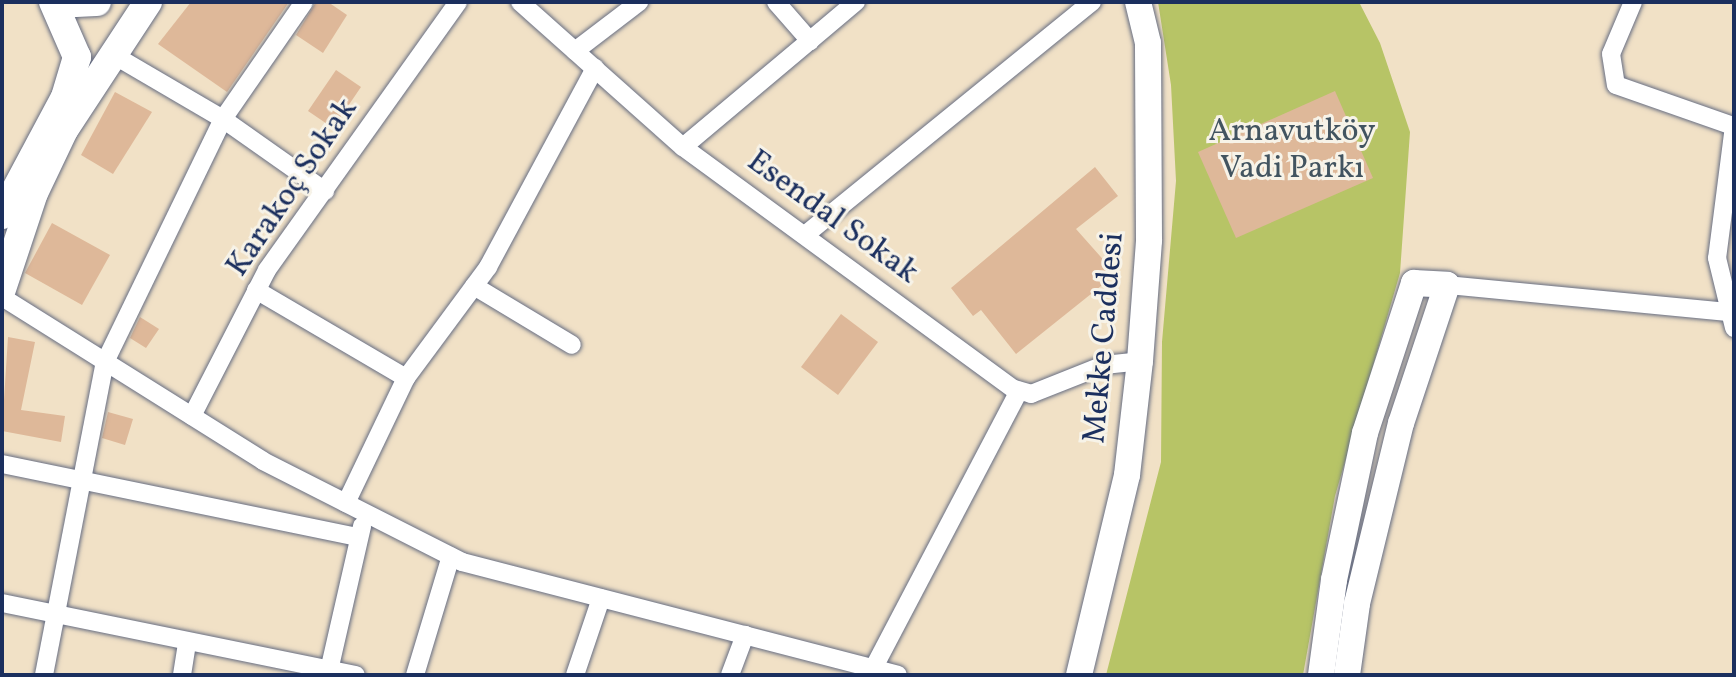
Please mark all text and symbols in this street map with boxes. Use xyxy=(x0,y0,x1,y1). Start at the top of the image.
street label: Karakoç Sokak xyxy=(219,92,367,284)
park label: Arnavutköy Vadi Parkı xyxy=(1208,114,1376,189)
street label: Esendal Sokak xyxy=(739,143,925,293)
street label: Mekke Caddesi xyxy=(1077,231,1133,445)

